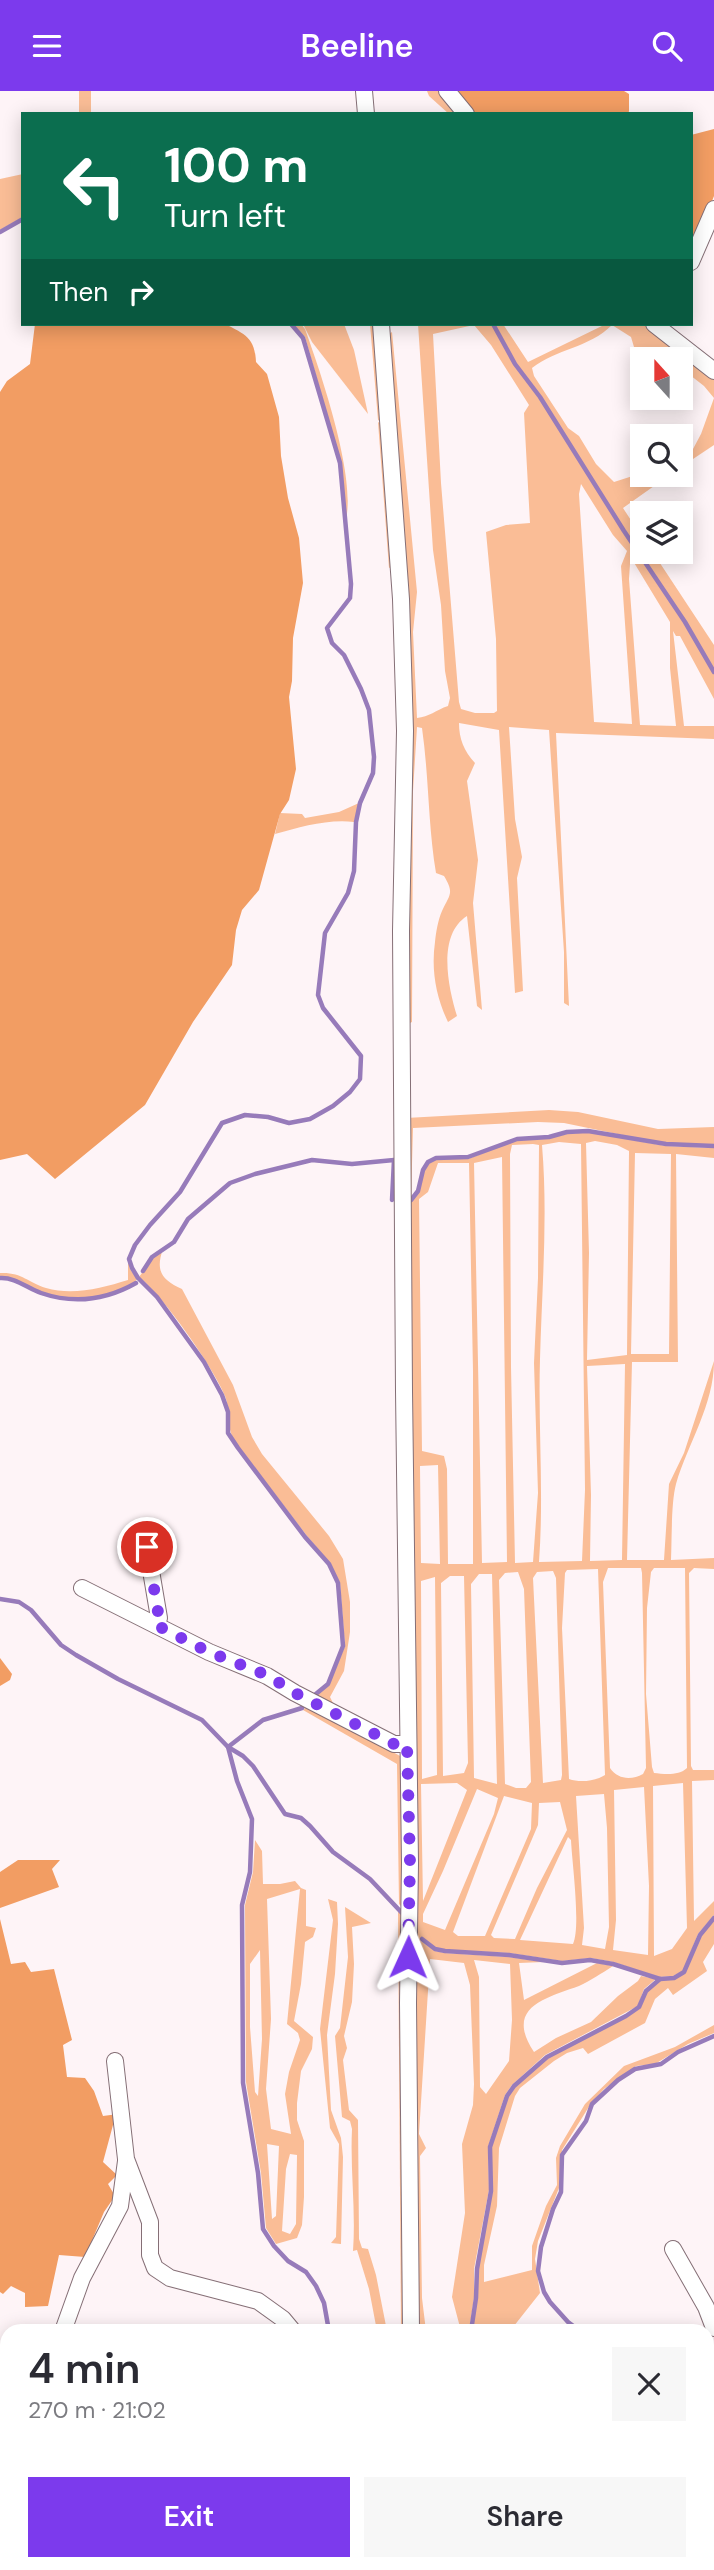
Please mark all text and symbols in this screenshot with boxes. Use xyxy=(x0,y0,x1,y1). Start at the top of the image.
text: Beeline xyxy=(301,25,413,67)
icon: menu xyxy=(28,27,66,65)
icon: search xyxy=(648,27,686,65)
text: 100 m xyxy=(164,133,308,197)
icon: left xyxy=(49,140,140,231)
text: Turn left xyxy=(164,195,286,237)
icon: right xyxy=(122,273,160,311)
text: Then xyxy=(49,275,108,309)
north arrow xyxy=(630,347,693,409)
map controls xyxy=(630,347,693,564)
button: search xyxy=(630,424,693,487)
button: layers xyxy=(630,501,693,564)
pin xyxy=(117,1517,177,1577)
icon: arrive xyxy=(128,1528,166,1566)
position arrow xyxy=(371,1920,445,1994)
text: 4 min xyxy=(28,2341,140,2396)
button: close xyxy=(612,2347,686,2421)
text: 270 m · 21:02 xyxy=(28,2395,166,2425)
button: Exit xyxy=(28,2477,350,2557)
button: Share xyxy=(364,2477,686,2557)

